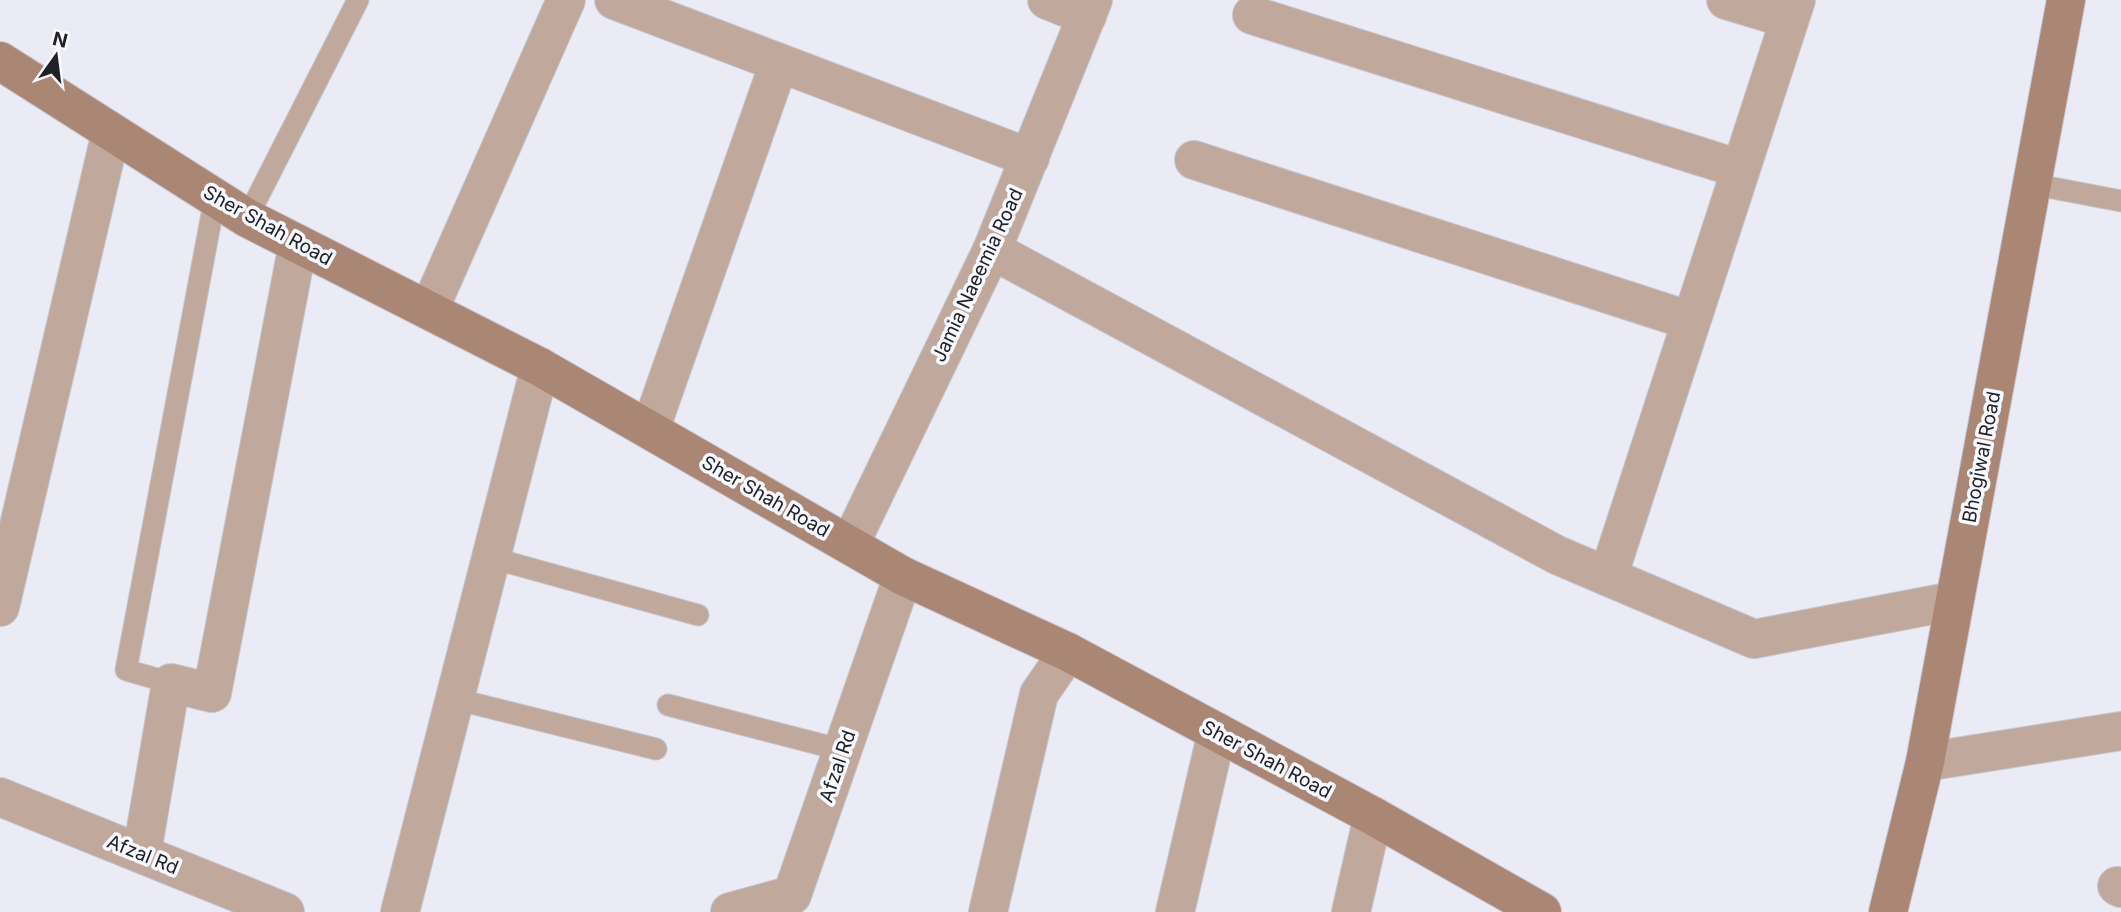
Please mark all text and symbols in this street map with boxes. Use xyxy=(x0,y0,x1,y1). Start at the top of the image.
north arrow xyxy=(21,21,91,91)
text: N xyxy=(50,27,70,53)
street label: Sher Shah Road xyxy=(199,181,336,270)
street label: Jamia Naeemia Road xyxy=(927,185,1028,366)
street label: Bhogiwal Road xyxy=(1957,389,2005,525)
street label: Sher Shah Road xyxy=(698,451,834,542)
street label: Sher Shah Road xyxy=(1198,716,1336,803)
street label: Afzal Rd xyxy=(814,727,861,805)
street label: Afzal Rd xyxy=(104,830,182,879)

